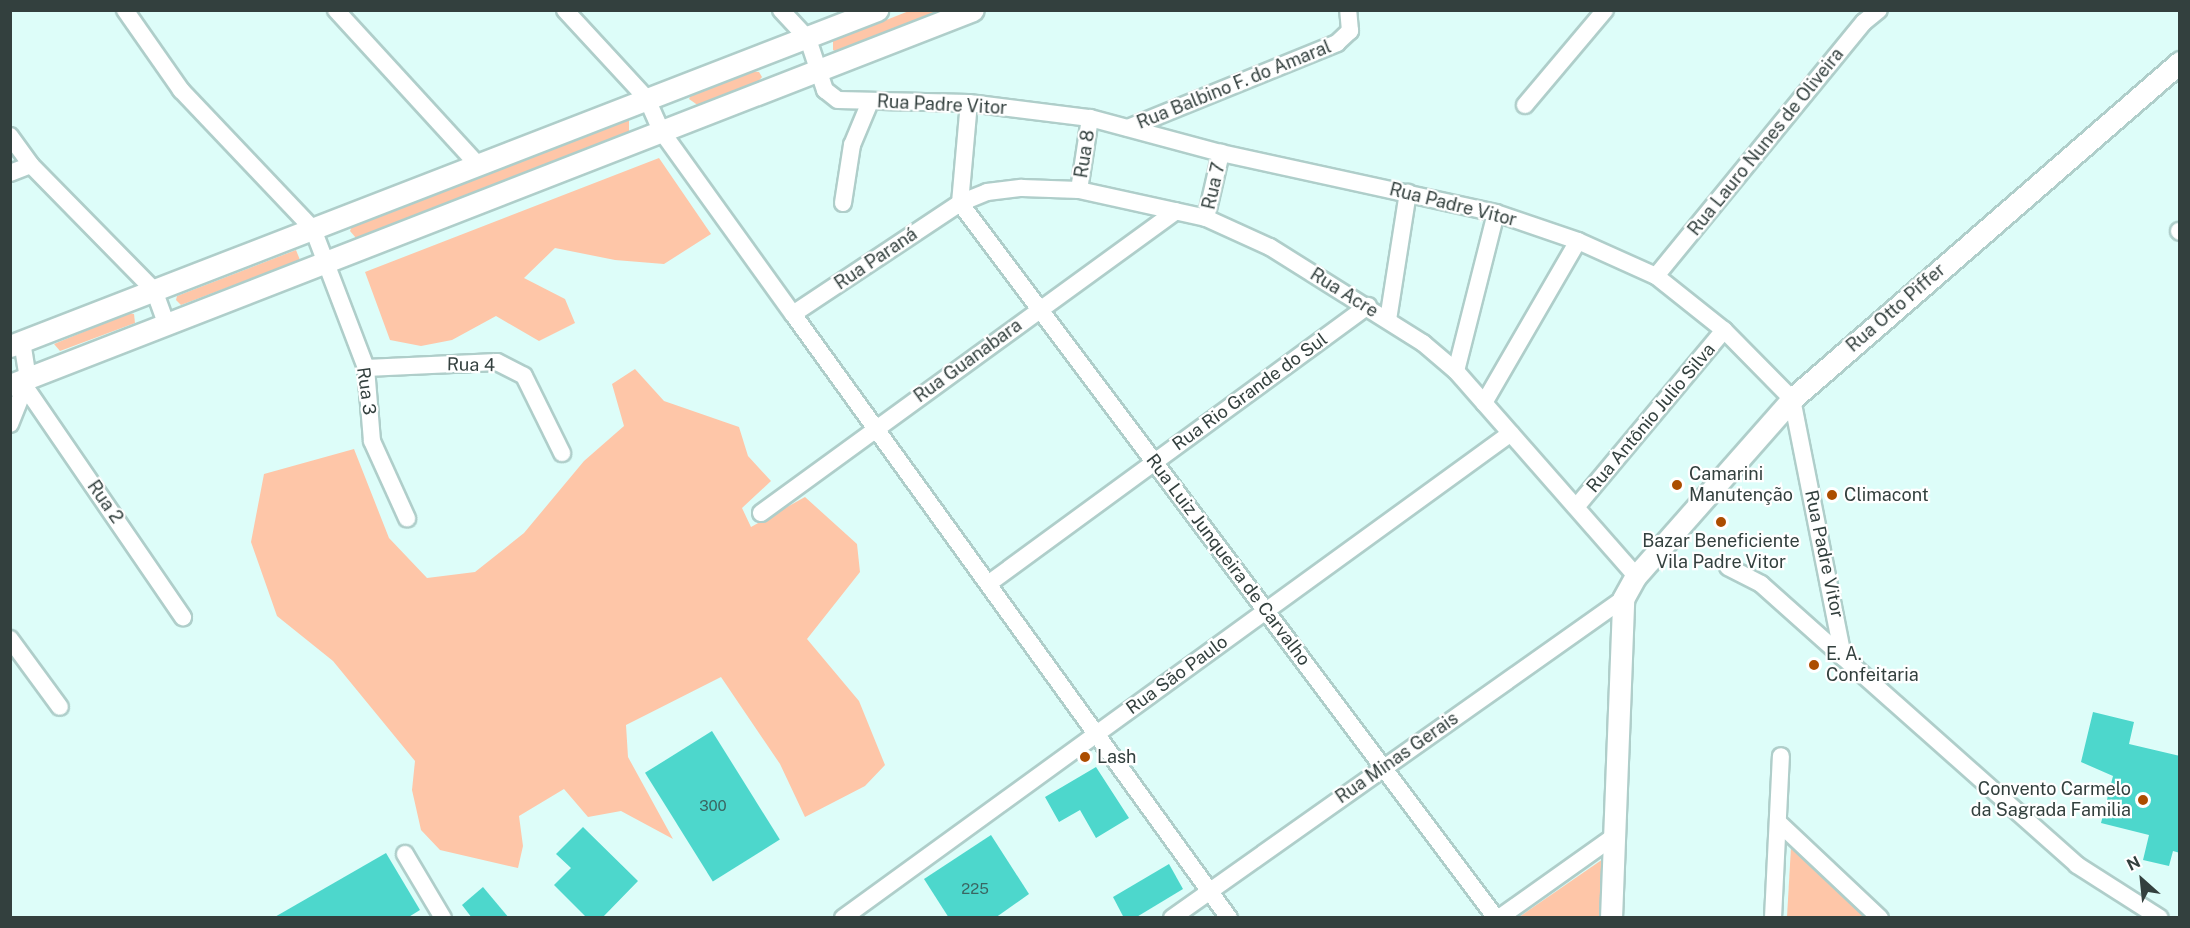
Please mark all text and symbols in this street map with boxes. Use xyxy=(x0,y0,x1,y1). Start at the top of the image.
street label: Rua Balbino F. do Amaral xyxy=(1133,36,1335,134)
street label: Rua Lauro Nunes de Oliveira xyxy=(1683,44,1849,240)
street label: Rua Padre Vitor xyxy=(876,91,1008,119)
street label: Rua 8 xyxy=(1071,128,1099,180)
street label: Rua 7 xyxy=(1198,160,1230,212)
street label: Rua Padre Vitor xyxy=(1387,179,1519,231)
street label: Rua Paraná xyxy=(831,223,921,295)
street label: Rua Otto Piffer xyxy=(1842,259,1950,357)
street label: Rua Acre xyxy=(1306,264,1382,322)
street label: Rua Guanabara xyxy=(910,315,1026,407)
street label: Rua Rio Grande do Sul xyxy=(1168,328,1332,456)
street label: Rua Antônio Julio Silva xyxy=(1582,339,1720,497)
street label: Rua 4 xyxy=(447,354,495,376)
street label: Rua 3 xyxy=(352,366,380,416)
street label: Rua Luiz Junqueira de Carvalho xyxy=(1141,450,1315,670)
place label: Camarini Manutenção xyxy=(1689,464,1793,506)
street label: Rua 2 xyxy=(83,476,127,528)
marker: Camarini Manutenção xyxy=(1670,478,1684,492)
place label: Climacont xyxy=(1844,484,1929,506)
street label: Rua Padre Vitor xyxy=(1800,488,1848,620)
marker: Climacont xyxy=(1825,488,1839,502)
marker: Bazar Beneficiente Vila Padre Vitor xyxy=(1714,515,1728,529)
place label: Bazar Beneficiente Vila Padre Vitor xyxy=(1642,531,1800,574)
street label: Rua São Paulo xyxy=(1122,631,1232,719)
place label: E. A. Confeitaria xyxy=(1826,644,1919,686)
marker: E. A. Confeitaria xyxy=(1807,658,1821,672)
street label: Rua Minas Gerais xyxy=(1332,708,1462,808)
place label: Lash xyxy=(1097,746,1136,768)
marker: Lash xyxy=(1078,750,1092,764)
place label: Convento Carmelo da Sagrada Familia xyxy=(1971,779,2131,822)
marker: Convento Carmelo da Sagrada Familia xyxy=(2136,793,2150,807)
house number: 300 xyxy=(699,797,727,815)
north arrow xyxy=(2112,850,2172,910)
text: N xyxy=(2124,852,2143,875)
house number: 225 xyxy=(961,880,989,898)

